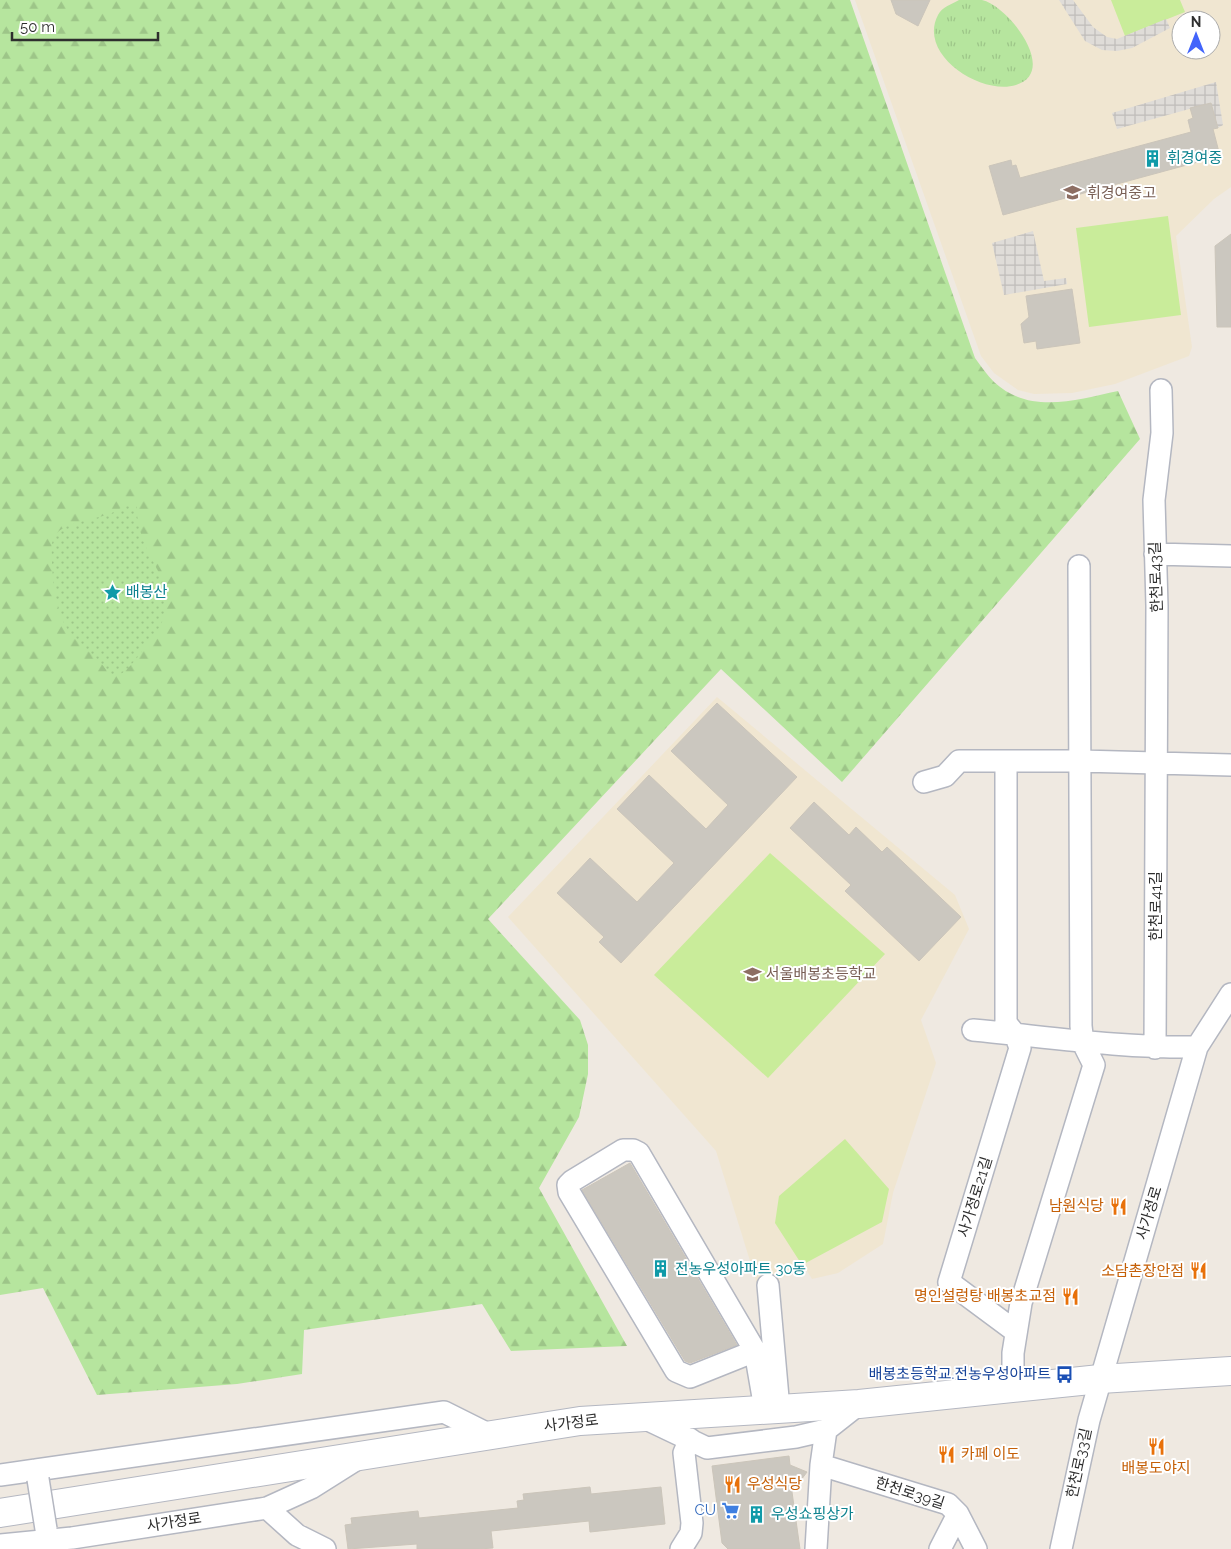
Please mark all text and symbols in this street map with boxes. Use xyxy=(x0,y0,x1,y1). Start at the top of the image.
scale bar xyxy=(12,10,159,42)
north arrow xyxy=(1171,10,1221,60)
text: N xyxy=(1191,14,1201,30)
text: 50 m xyxy=(20,18,55,36)
building icon: 휘경여중 xyxy=(1143,148,1163,168)
place label: 휘경여중 xyxy=(1167,149,1222,167)
school or university icon: 휘경여중고 xyxy=(1063,183,1083,203)
place label: 휘경여중고 xyxy=(1087,184,1156,202)
street label: 한천로43길 xyxy=(1146,541,1166,613)
place icon: 배봉산 xyxy=(102,582,122,602)
place label: 배봉산 xyxy=(126,583,168,601)
street label: 한천로41길 xyxy=(1147,871,1165,941)
school or university icon: 서울배봉초등학교 xyxy=(742,964,762,984)
place label: 서울배봉초등학교 xyxy=(766,965,876,983)
street label: 사가정로21길 xyxy=(954,1155,996,1239)
street label: 사가정로 xyxy=(1132,1184,1166,1242)
restaurant icon: 남원식당 xyxy=(1108,1196,1128,1216)
place label: 남원식당 xyxy=(1049,1197,1104,1215)
building icon: 전농우성아파트 30동 xyxy=(651,1259,671,1279)
place label: 전농우성아파트 30동 xyxy=(675,1260,806,1278)
restaurant icon: 소담촌장안점 xyxy=(1188,1261,1208,1281)
place label: 소담촌장안점 xyxy=(1101,1262,1184,1280)
restaurant icon: 명인설렁탕 배봉초교점 xyxy=(1060,1286,1080,1306)
place label: 명인설렁탕 배봉초교점 xyxy=(914,1287,1056,1305)
bus stop icon: 배봉초등학교.전농우성아파트 xyxy=(1055,1364,1075,1384)
place label: 배봉초등학교.전농우성아파트 xyxy=(869,1365,1051,1383)
street label: 사가정로 xyxy=(543,1411,599,1435)
street label: 한천로33길 xyxy=(1063,1426,1095,1500)
restaurant icon: 배봉도야지 xyxy=(1146,1437,1166,1457)
restaurant icon: 카페 이도 xyxy=(937,1444,957,1464)
place label: 카페 이도 xyxy=(961,1445,1020,1463)
place label: 배봉도야지 xyxy=(1121,1459,1191,1477)
street label: 한천로39길 xyxy=(873,1473,947,1513)
restaurant icon: 우성식당 xyxy=(723,1474,743,1494)
place label: 우성식당 xyxy=(747,1475,802,1493)
supermarket icon: CU xyxy=(720,1500,740,1520)
place label: CU xyxy=(694,1501,716,1519)
building icon: 우성쇼핑상가 xyxy=(747,1504,767,1524)
place label: 우성쇼핑상가 xyxy=(771,1505,854,1523)
street label: 사가정로 xyxy=(145,1509,203,1535)

